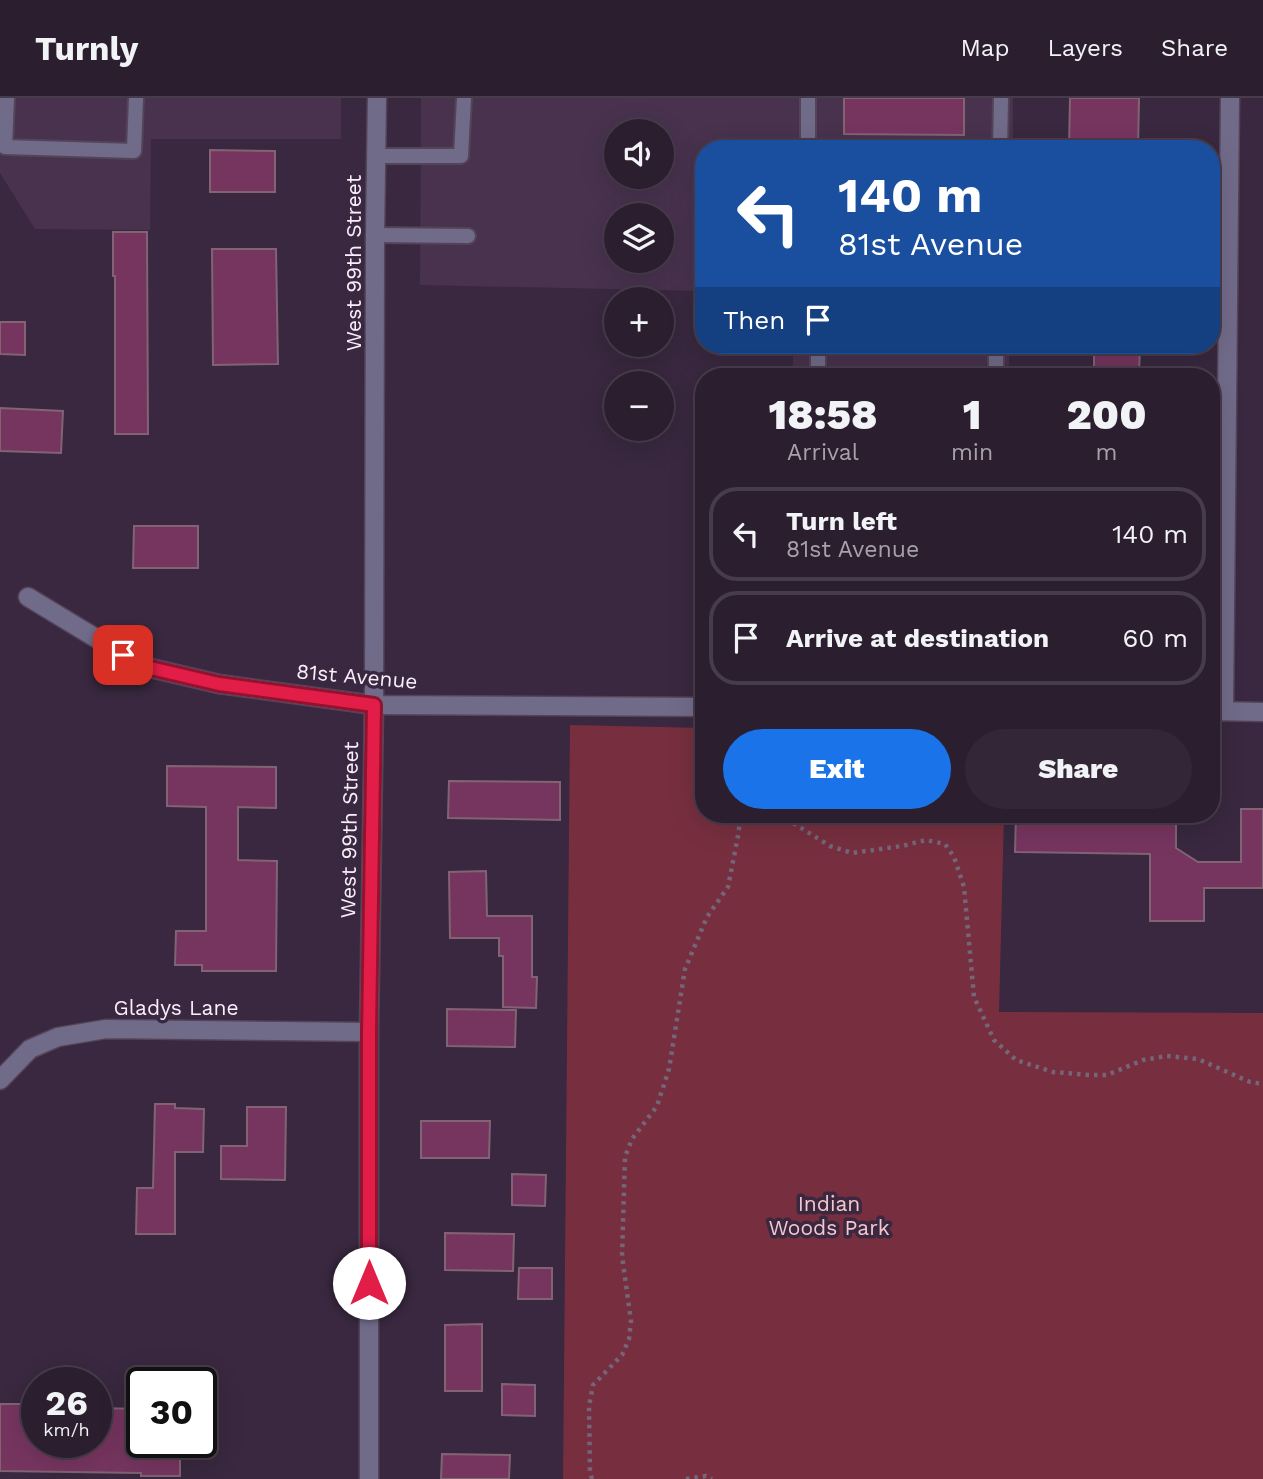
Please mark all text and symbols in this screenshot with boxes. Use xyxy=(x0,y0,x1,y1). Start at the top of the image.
text: Turnly xyxy=(35,29,138,68)
text: Map xyxy=(961,34,1009,62)
text: Layers xyxy=(1047,34,1123,62)
text: Share xyxy=(1161,34,1228,62)
map controls xyxy=(604,119,674,441)
button: sound xyxy=(604,119,674,189)
text: 140 m xyxy=(838,166,982,224)
icon: left xyxy=(723,168,814,259)
street label: West 99th Street xyxy=(341,174,366,351)
button: layers xyxy=(604,203,674,273)
text: 81st Avenue xyxy=(838,225,1023,263)
button: + xyxy=(604,287,674,357)
icon: arrive xyxy=(799,301,837,339)
text: Then xyxy=(723,305,785,335)
button: − xyxy=(604,371,674,441)
text: 18:58 xyxy=(768,390,877,439)
text: 1 xyxy=(963,390,981,439)
text: 200 xyxy=(1067,390,1147,439)
text: Arrival xyxy=(787,439,859,466)
text: min xyxy=(951,439,993,466)
text: m xyxy=(1096,439,1118,466)
text: Turn left xyxy=(786,506,897,536)
icon: left xyxy=(727,515,765,553)
text: 140 m xyxy=(1112,519,1188,549)
text: 81st Avenue xyxy=(786,536,919,563)
icon: arrive xyxy=(727,619,765,657)
text: Arrive at destination xyxy=(786,623,1049,653)
text: 60 m xyxy=(1122,623,1188,653)
pin xyxy=(93,625,153,685)
icon: arrive xyxy=(104,636,142,674)
street label: 81st Avenue xyxy=(295,658,419,694)
button: Exit xyxy=(723,729,951,809)
button: Share xyxy=(965,729,1192,809)
street label: West 99th Street xyxy=(335,741,363,919)
street label: Gladys Lane xyxy=(113,995,239,1020)
park label: Indian Woods Park xyxy=(768,1191,890,1240)
position arrow xyxy=(332,1246,406,1320)
speed limit sign: 30 xyxy=(126,1367,217,1458)
text: 26 xyxy=(45,1382,88,1424)
text: km/h xyxy=(43,1419,90,1440)

